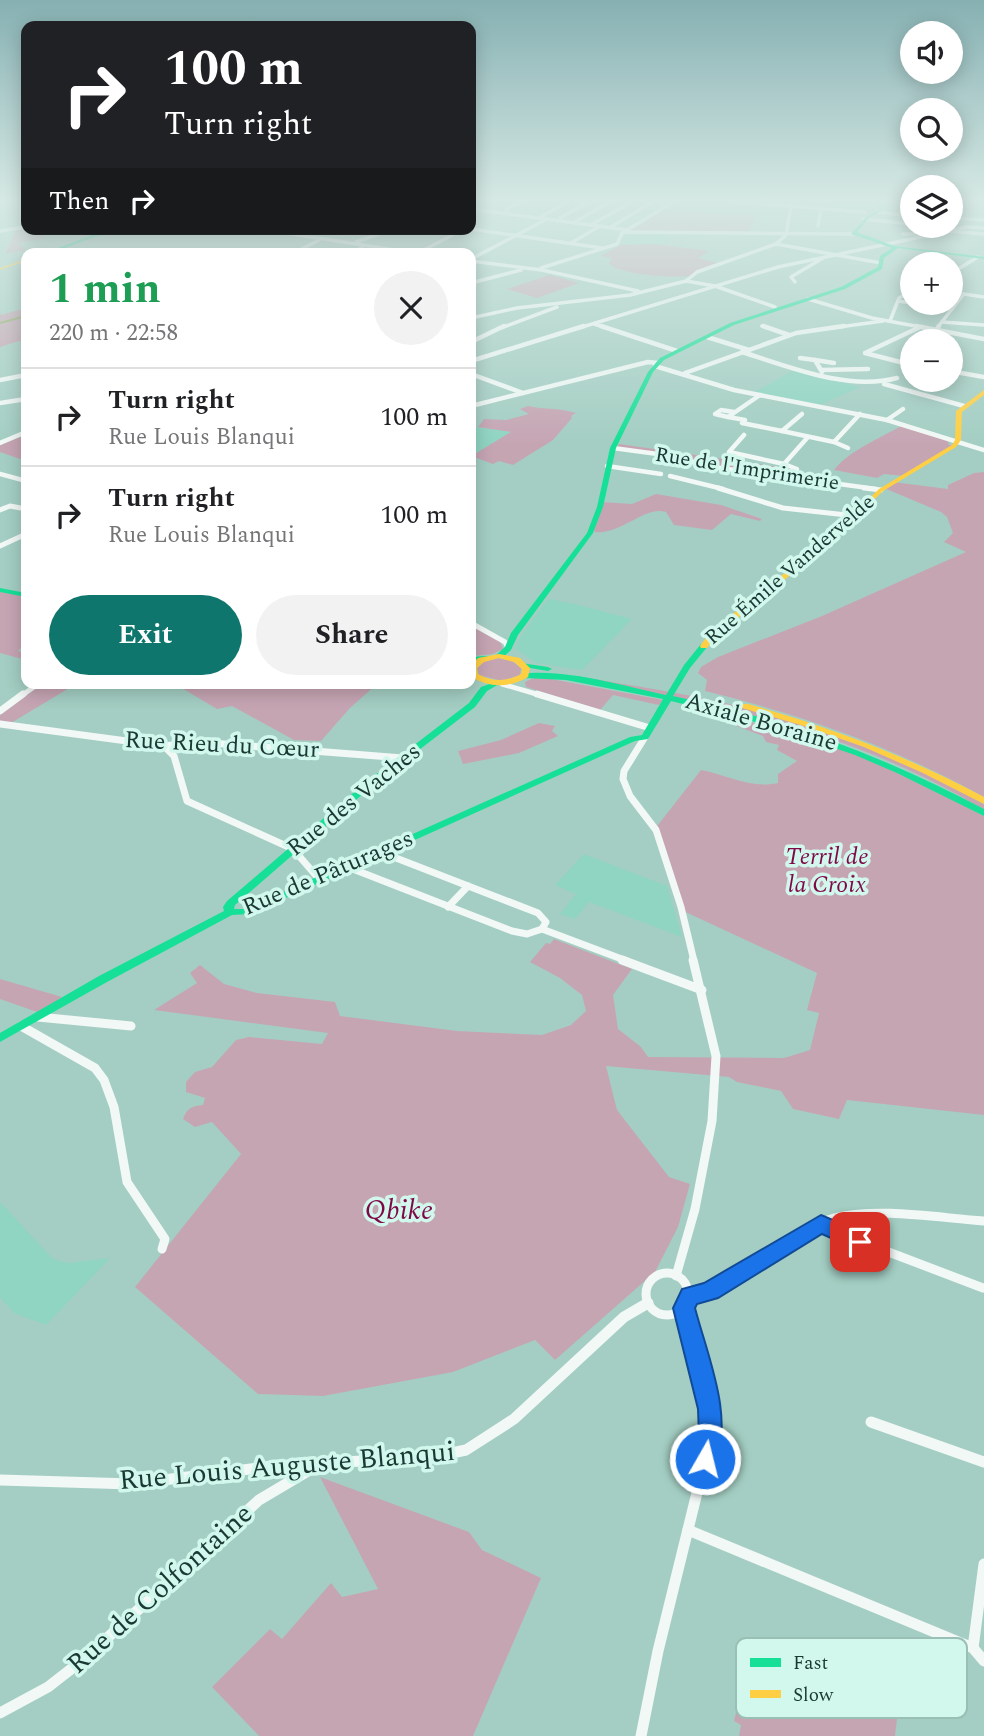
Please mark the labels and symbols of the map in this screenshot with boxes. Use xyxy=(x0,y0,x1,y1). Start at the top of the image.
street label: Rue de l'Imprimerie xyxy=(653,439,841,499)
street label: Rue Émile Vandervelde xyxy=(698,487,882,653)
street label: Axiale Boraine xyxy=(681,683,841,761)
street label: Rue Rieu du Cœur xyxy=(124,722,320,768)
street label: Rue des Vaches xyxy=(279,734,429,866)
street label: Rue de Pâturages xyxy=(237,821,419,925)
park label: Terril de la Croix xyxy=(785,839,869,903)
park label: Qbike xyxy=(365,1189,433,1232)
pin xyxy=(830,1212,890,1272)
position arrow xyxy=(668,1422,742,1496)
street label: Rue Louis Auguste Blanqui xyxy=(117,1430,457,1502)
street label: Rue de Colfontaine xyxy=(57,1493,263,1685)
legend xyxy=(736,1638,967,1718)
text: Fast xyxy=(793,1649,829,1678)
text: Slow xyxy=(793,1681,834,1710)

